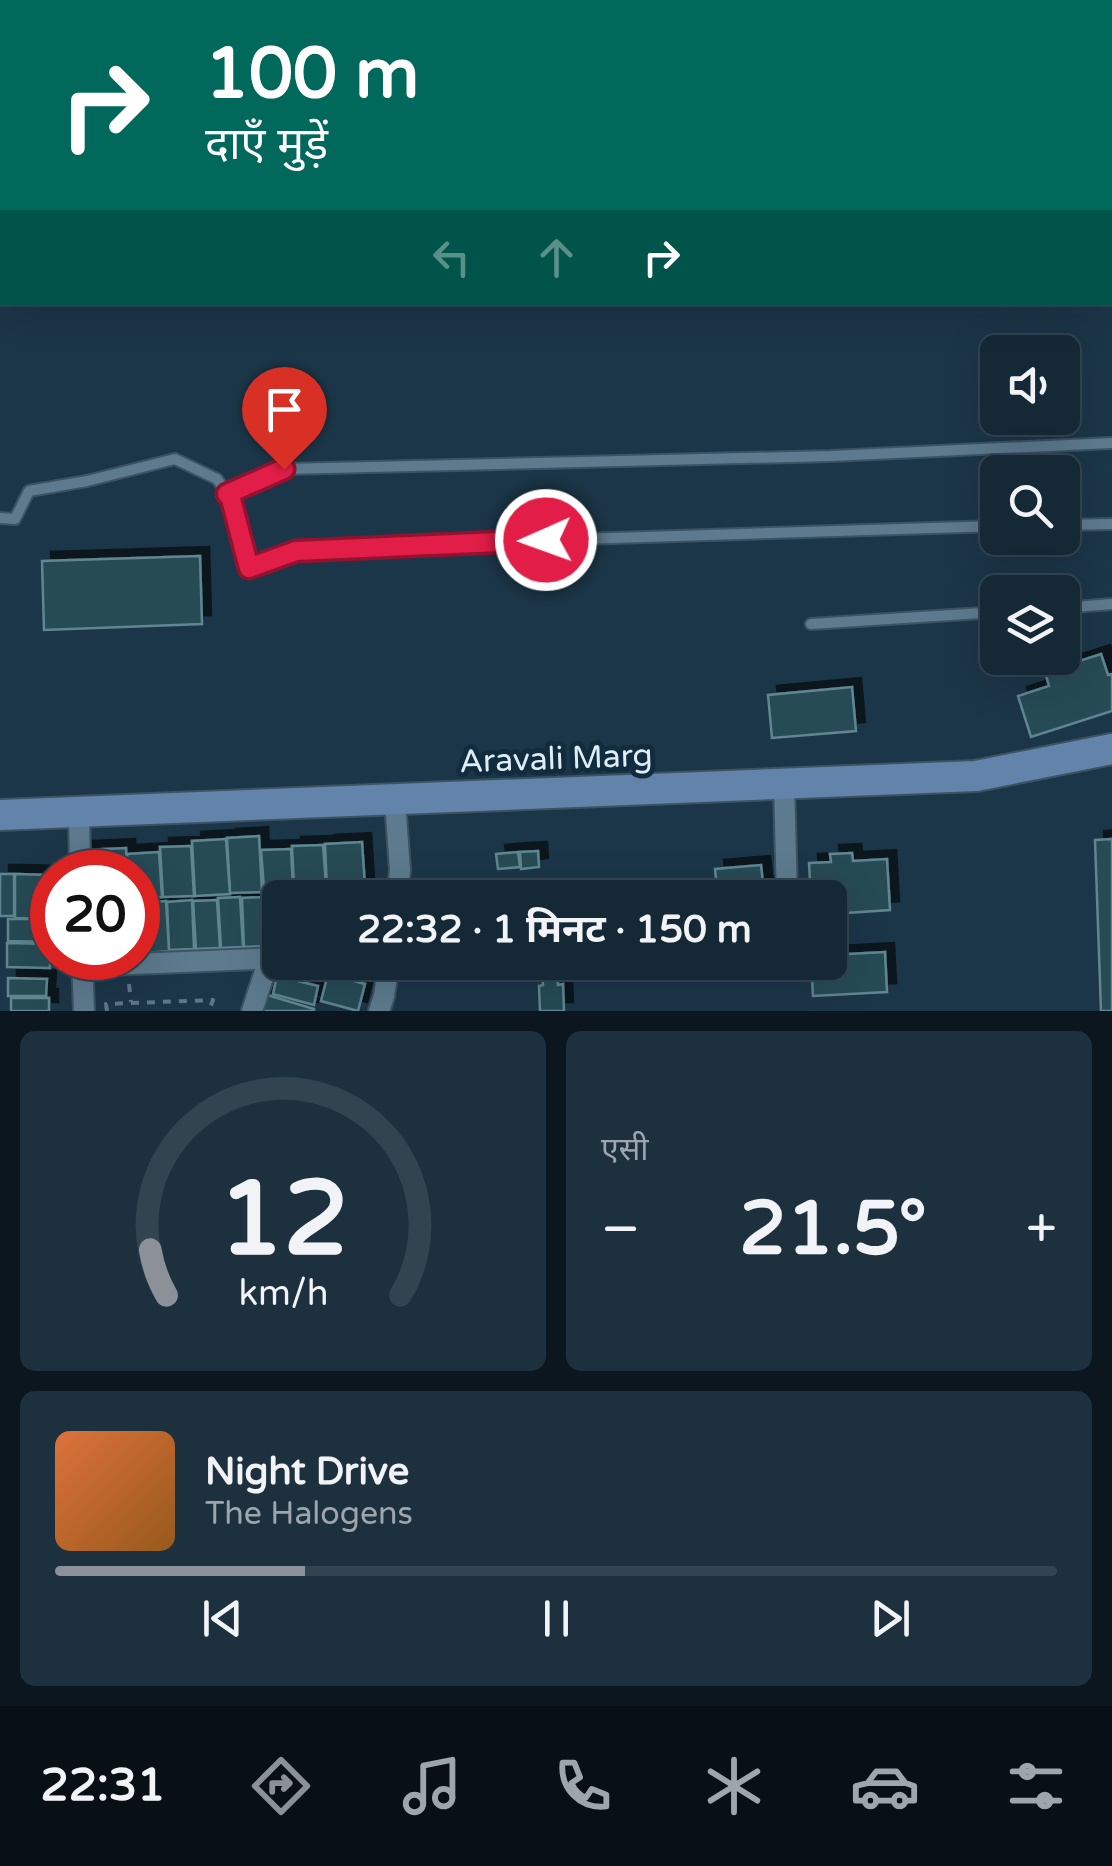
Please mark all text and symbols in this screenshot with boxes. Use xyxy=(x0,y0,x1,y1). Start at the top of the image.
text: 100 m xyxy=(205,33,419,117)
icon: right xyxy=(40,40,170,170)
text: दाएँ मुड़ें xyxy=(205,118,328,172)
icon: left xyxy=(424,230,479,285)
icon: ahead xyxy=(529,230,584,285)
icon: right xyxy=(634,230,689,285)
map controls xyxy=(980,335,1080,675)
button: sound xyxy=(980,335,1080,435)
pin xyxy=(242,367,327,470)
icon: arrive xyxy=(257,382,312,437)
button: search xyxy=(980,455,1080,555)
position arrow xyxy=(494,488,598,592)
button: layers xyxy=(980,575,1080,675)
street label: Aravali Marg xyxy=(459,737,653,781)
speed limit sign: 20 xyxy=(30,850,160,980)
text: 22:32 · 1 मिनट · 150 m xyxy=(357,907,752,953)
text: एसी xyxy=(601,1131,649,1169)
text: 12 xyxy=(218,1158,348,1283)
text: 21.5° xyxy=(739,1184,927,1274)
text: − xyxy=(601,1197,640,1263)
text: + xyxy=(1026,1197,1057,1263)
text: km/h xyxy=(238,1272,328,1315)
text: Night Drive xyxy=(205,1449,409,1495)
text: The Halogens xyxy=(205,1495,413,1533)
icon: previous xyxy=(195,1591,250,1646)
icon: pause xyxy=(529,1591,584,1646)
icon: next xyxy=(863,1591,918,1646)
icon: directions xyxy=(246,1751,316,1821)
icon: music xyxy=(397,1751,467,1821)
icon: phone xyxy=(548,1751,618,1821)
icon: climate xyxy=(699,1751,769,1821)
icon: car xyxy=(850,1751,920,1821)
icon: filters xyxy=(1001,1751,1071,1821)
text: 22:31 xyxy=(41,1759,165,1813)

